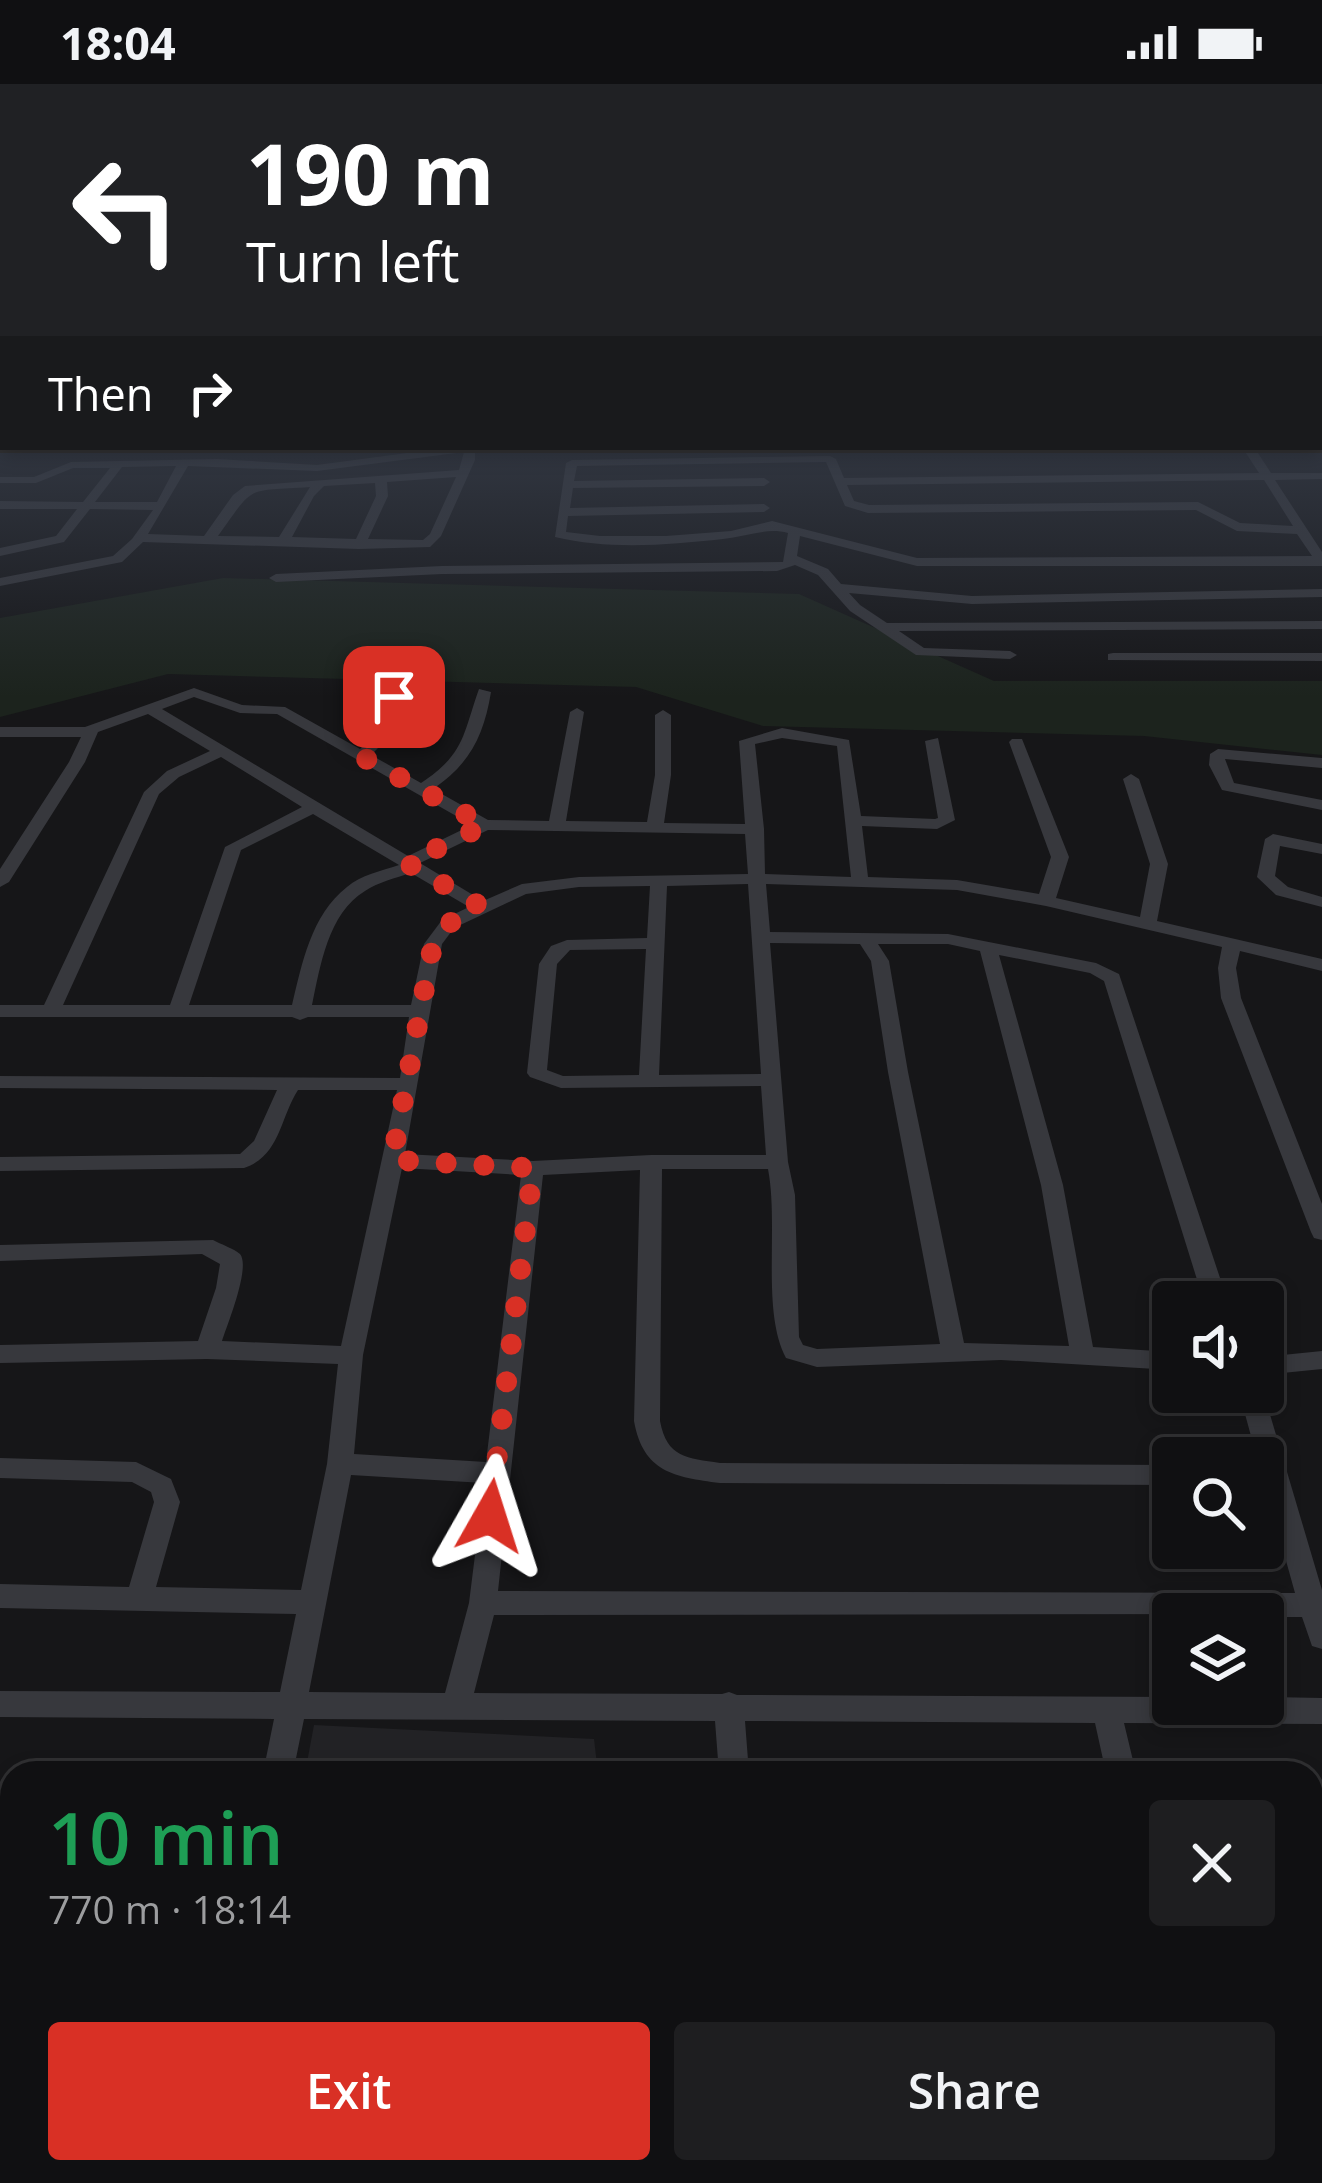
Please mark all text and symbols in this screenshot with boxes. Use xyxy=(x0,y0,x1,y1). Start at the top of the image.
text: 18:04 xyxy=(60,12,176,73)
text: 190 m xyxy=(246,115,494,230)
icon: left xyxy=(48,132,204,288)
text: Turn left xyxy=(246,224,459,298)
icon: right xyxy=(177,360,243,426)
text: Then xyxy=(48,363,153,424)
pin xyxy=(343,646,445,748)
icon: arrive xyxy=(361,664,427,730)
map controls xyxy=(1152,1281,1284,1725)
button: sound xyxy=(1152,1281,1284,1413)
button: search xyxy=(1152,1437,1284,1569)
position arrow xyxy=(427,1453,553,1579)
button: layers xyxy=(1152,1593,1284,1725)
text: 10 min xyxy=(48,1788,284,1886)
button: close xyxy=(1149,1800,1275,1926)
text: 770 m · 18:14 xyxy=(48,1882,291,1935)
button: Exit xyxy=(48,2022,650,2160)
button: Share xyxy=(674,2022,1275,2160)

